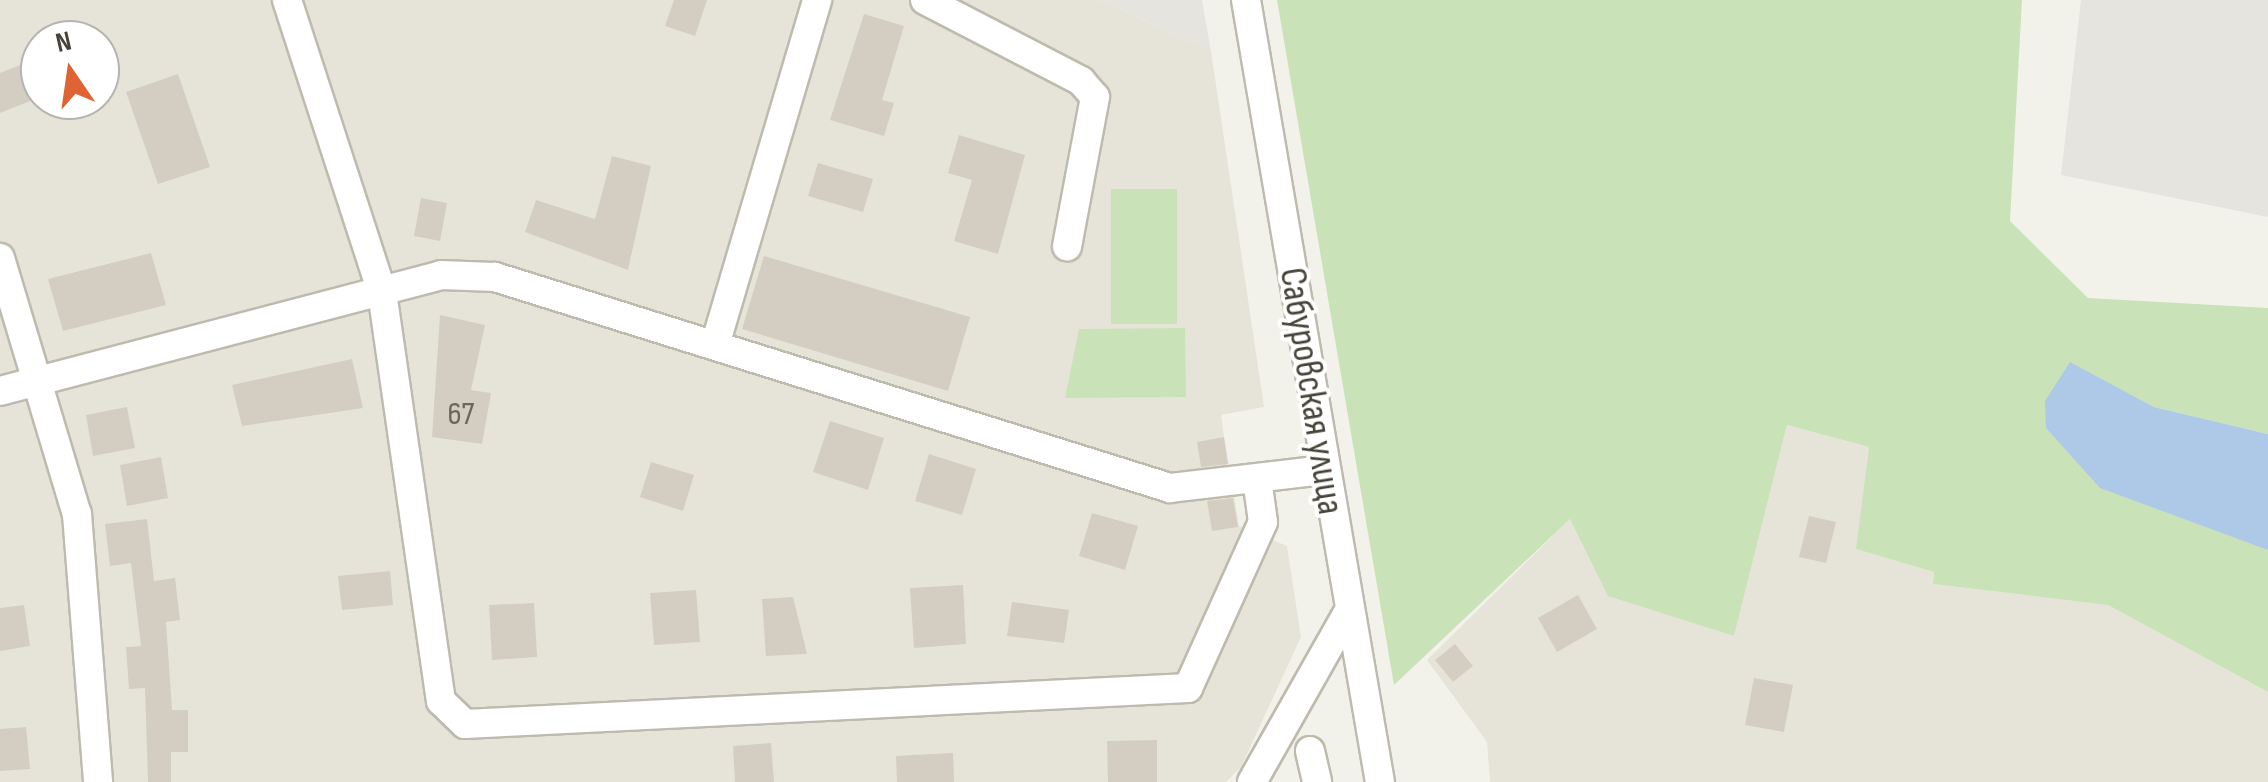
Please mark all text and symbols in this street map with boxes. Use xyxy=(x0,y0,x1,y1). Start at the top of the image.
north arrow xyxy=(20,20,120,120)
text: N xyxy=(53,24,75,60)
street label: Сабуровская улица xyxy=(1269,264,1353,518)
house number: 67 xyxy=(448,396,474,434)

